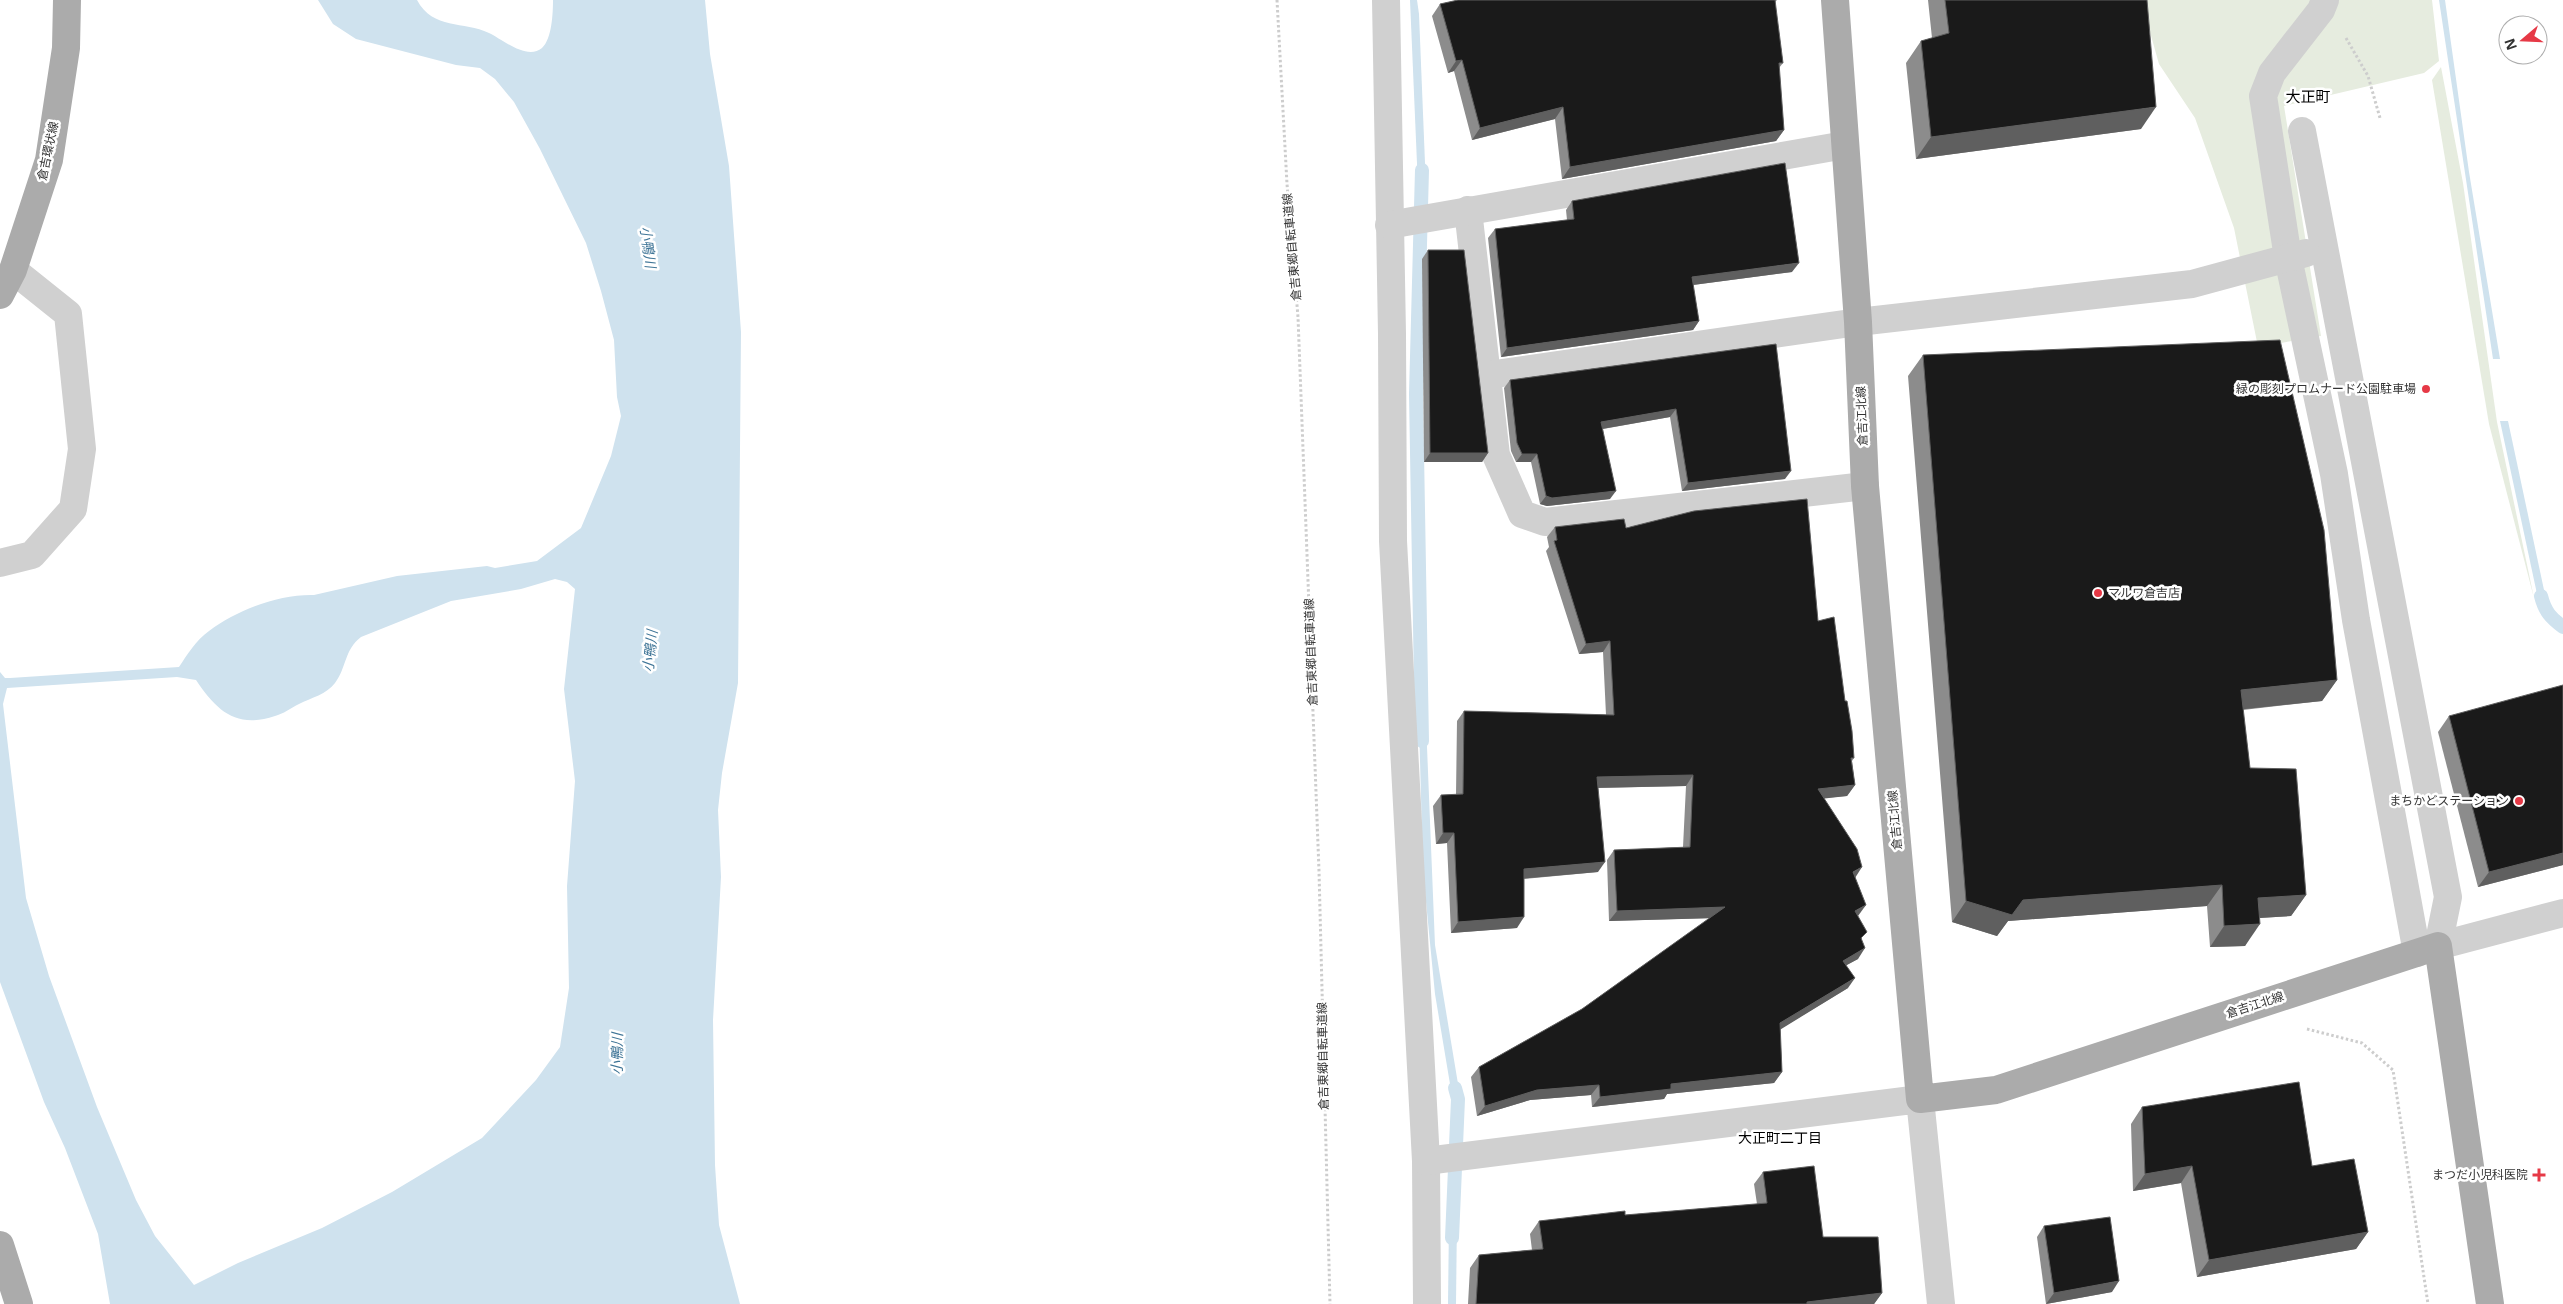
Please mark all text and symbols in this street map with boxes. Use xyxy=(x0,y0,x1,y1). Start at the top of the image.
north arrow xyxy=(2498,15,2548,65)
text: N xyxy=(2499,36,2521,53)
district label: 大正町 xyxy=(2285,86,2331,106)
street label: 倉吉環状線 xyxy=(33,120,62,182)
street label: 倉吉東郷自転車道線 xyxy=(1278,193,1305,302)
water label: 小鴨川 xyxy=(636,225,661,271)
place label: 緑の彫刻プロムナード公園駐車場 xyxy=(2236,380,2416,397)
marker: 緑の彫刻プロムナード公園駐車場 xyxy=(2420,383,2432,395)
street label: 倉吉江北線 xyxy=(1852,386,1871,446)
place label: マルワ倉吉店 xyxy=(2108,584,2180,601)
marker: マルワ倉吉店 xyxy=(2092,587,2104,599)
street label: 倉吉東郷自転車道線 xyxy=(1300,598,1321,706)
water label: 小鴨川 xyxy=(638,627,661,673)
street label: 倉吉江北線 xyxy=(1883,789,1906,851)
place label: まちかどステーション xyxy=(2389,792,2509,809)
marker: まちかどステーション xyxy=(2513,795,2525,807)
street label: 倉吉江北線 xyxy=(2224,987,2286,1022)
street label: 倉吉東郷自転車道線 xyxy=(1313,1002,1332,1110)
water label: 小鴨川 xyxy=(607,1031,626,1075)
district label: 大正町二丁目 xyxy=(1738,1128,1822,1147)
place label: まつだ小児科医院 xyxy=(2432,1166,2528,1183)
marker: まつだ小児科医院 xyxy=(2532,1168,2546,1182)

